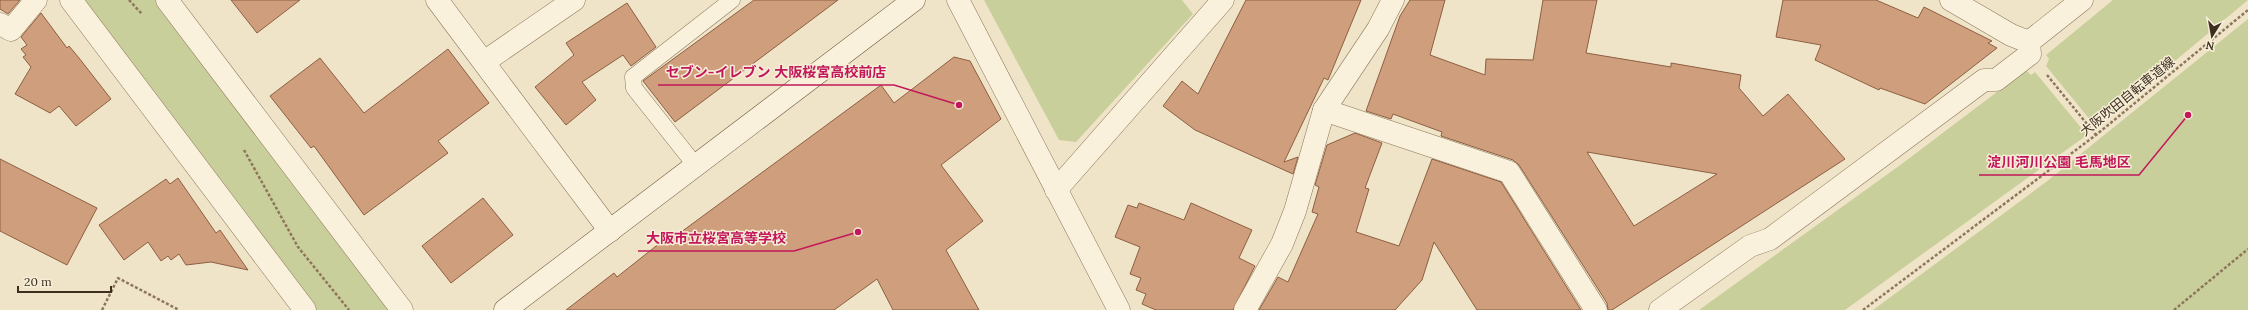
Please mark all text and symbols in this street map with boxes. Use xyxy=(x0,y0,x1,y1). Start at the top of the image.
north arrow xyxy=(2192,16,2232,56)
text: N xyxy=(2204,38,2216,54)
street label: 大阪吹田自転車道線 xyxy=(2076,53,2178,140)
callout: セブン-イレブン 大阪桜宮高校前店 xyxy=(658,59,894,85)
text: セブン-イレブン 大阪桜宮高校前店 xyxy=(666,63,886,81)
callout: 淀川河川公園 毛馬地区 xyxy=(1979,149,2139,175)
text: 淀川河川公園 毛馬地区 xyxy=(1987,153,2131,171)
callout: 大阪市立桜宮高等学校 xyxy=(638,225,794,251)
text: 大阪市立桜宮高等学校 xyxy=(646,229,786,247)
scale bar xyxy=(18,268,111,294)
text: 20 m xyxy=(24,274,52,289)

